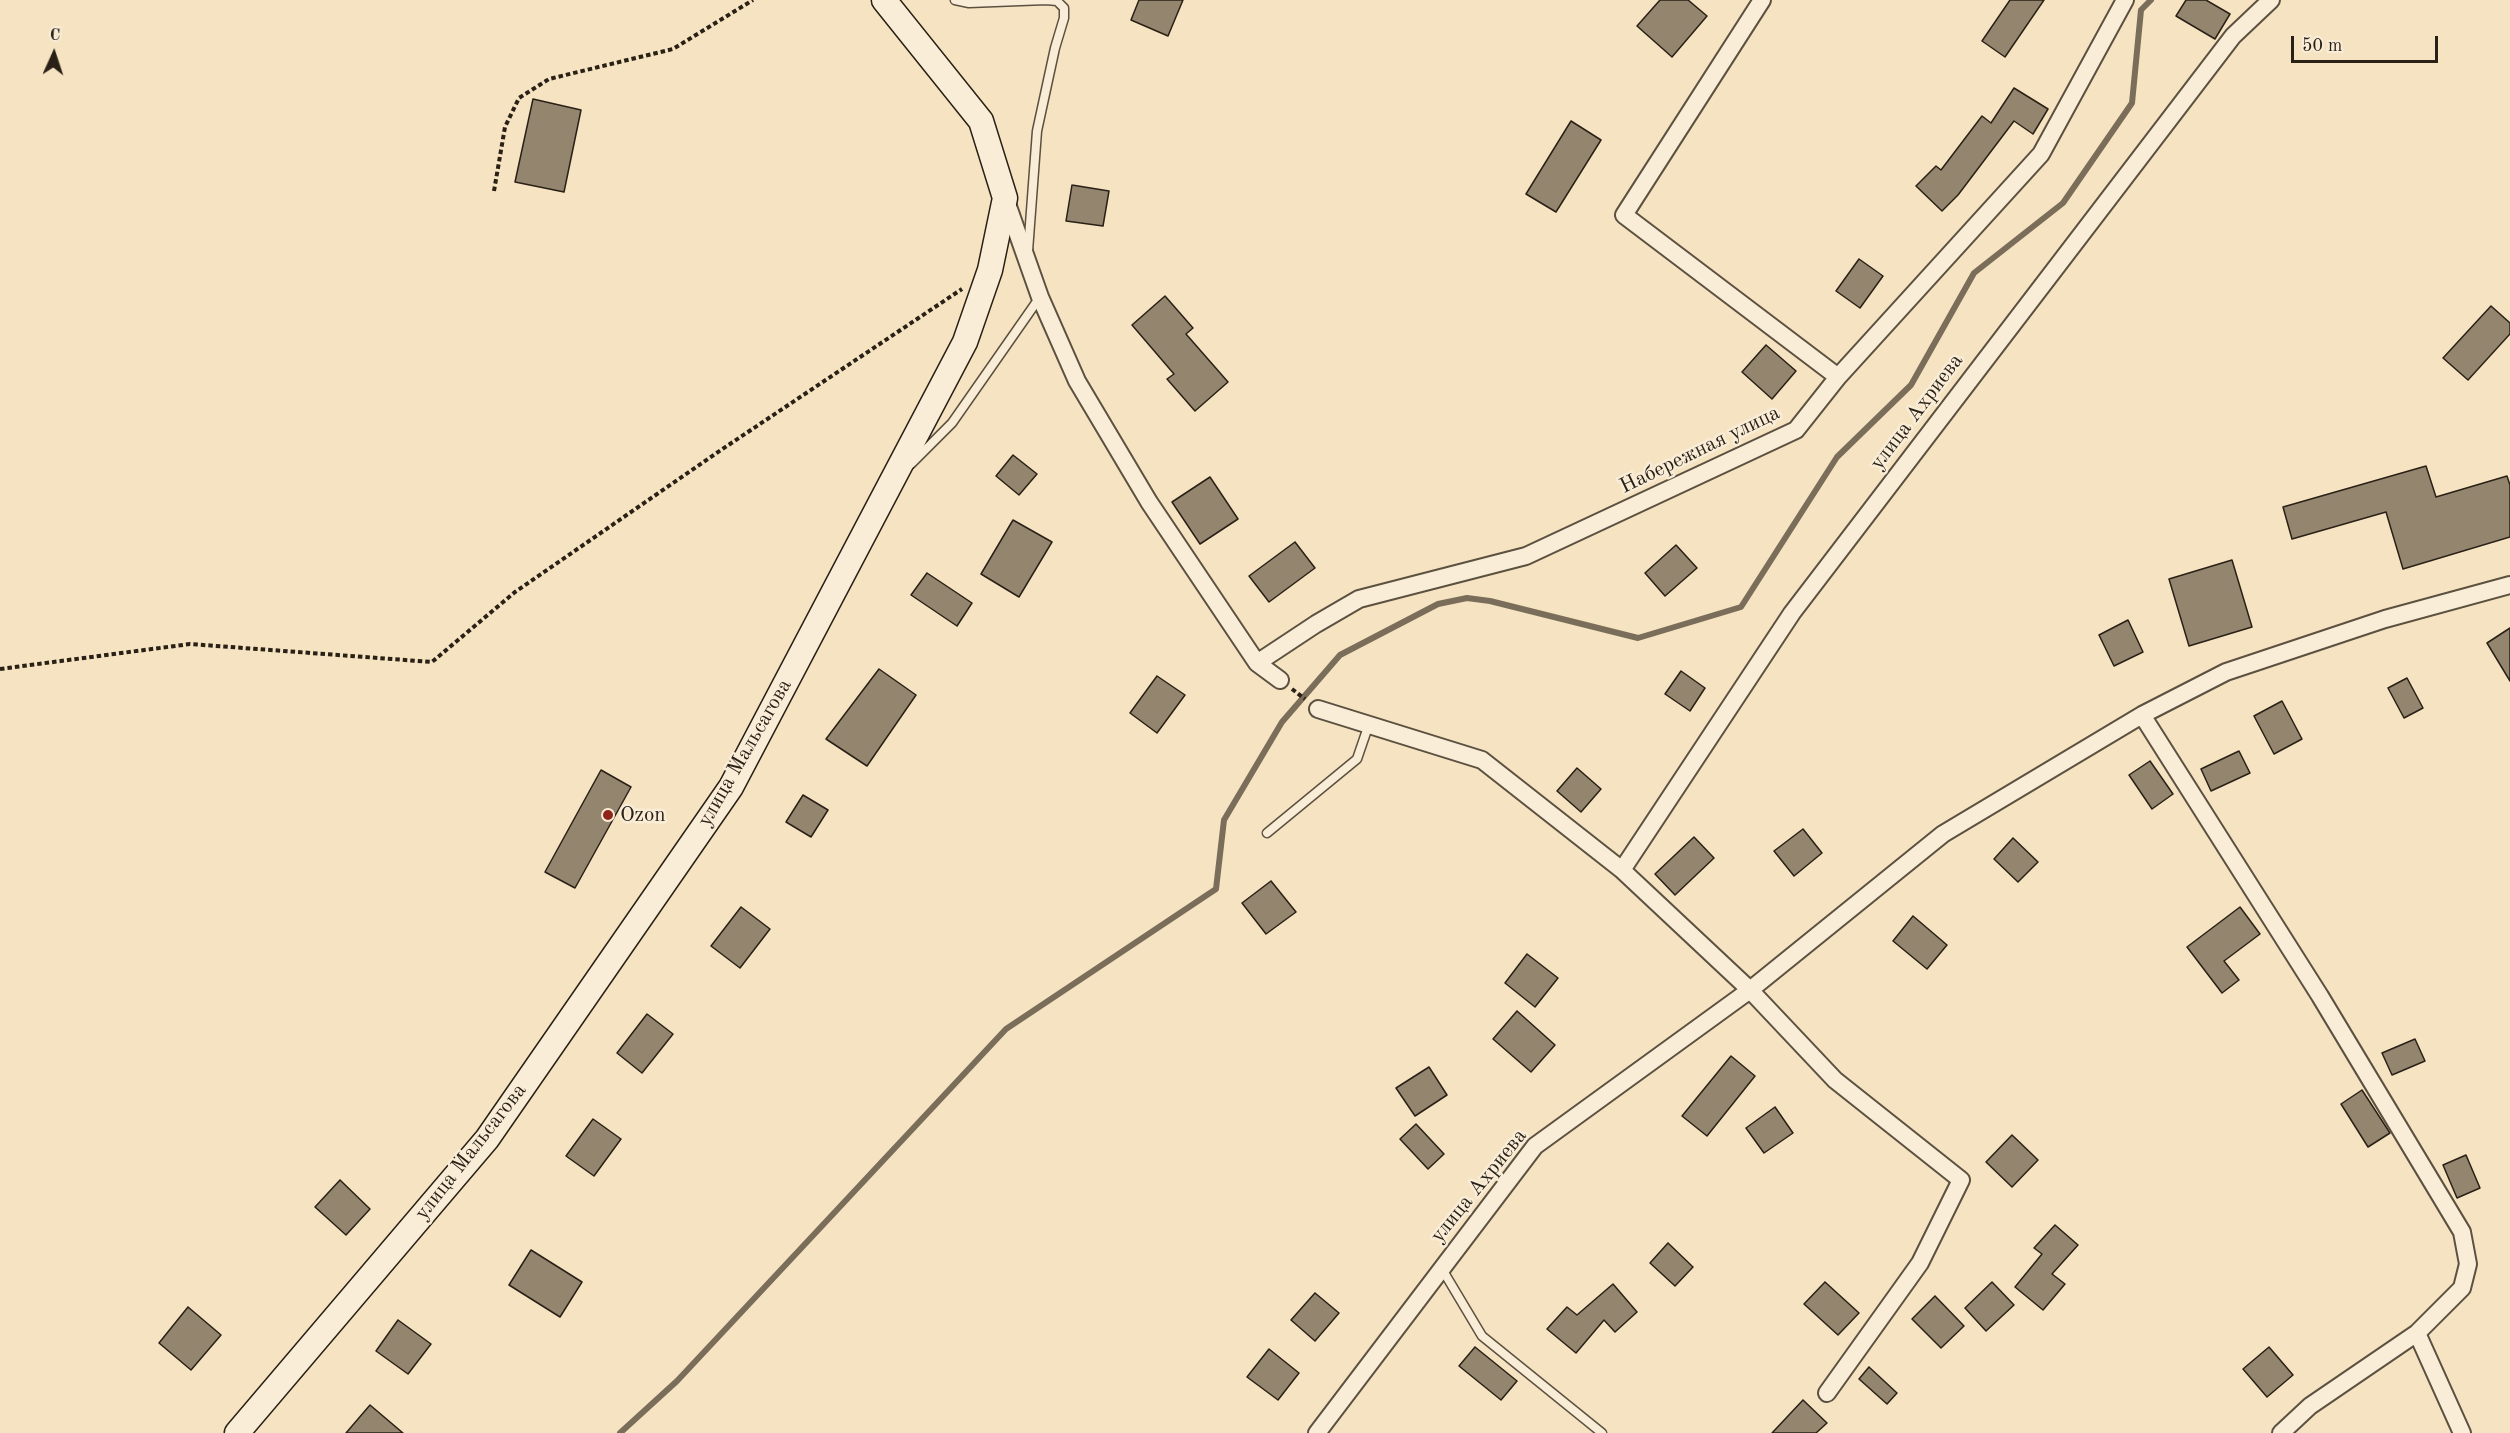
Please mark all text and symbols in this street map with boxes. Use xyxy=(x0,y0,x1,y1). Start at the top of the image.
north arrow xyxy=(24,24,84,84)
scale bar xyxy=(2294,24,2441,62)
text: С xyxy=(49,28,61,44)
text: 50 m xyxy=(2302,37,2342,55)
street label: улица Ахриева xyxy=(1865,349,1969,475)
street label: Набережная улица xyxy=(1616,400,1784,500)
street label: улица Мальсагова xyxy=(692,675,798,831)
place label: Ozon xyxy=(620,802,666,828)
marker: Ozon xyxy=(601,808,615,822)
street label: улица Мальсагова xyxy=(410,1079,532,1225)
street label: улица Ахриева xyxy=(1426,1124,1532,1248)

